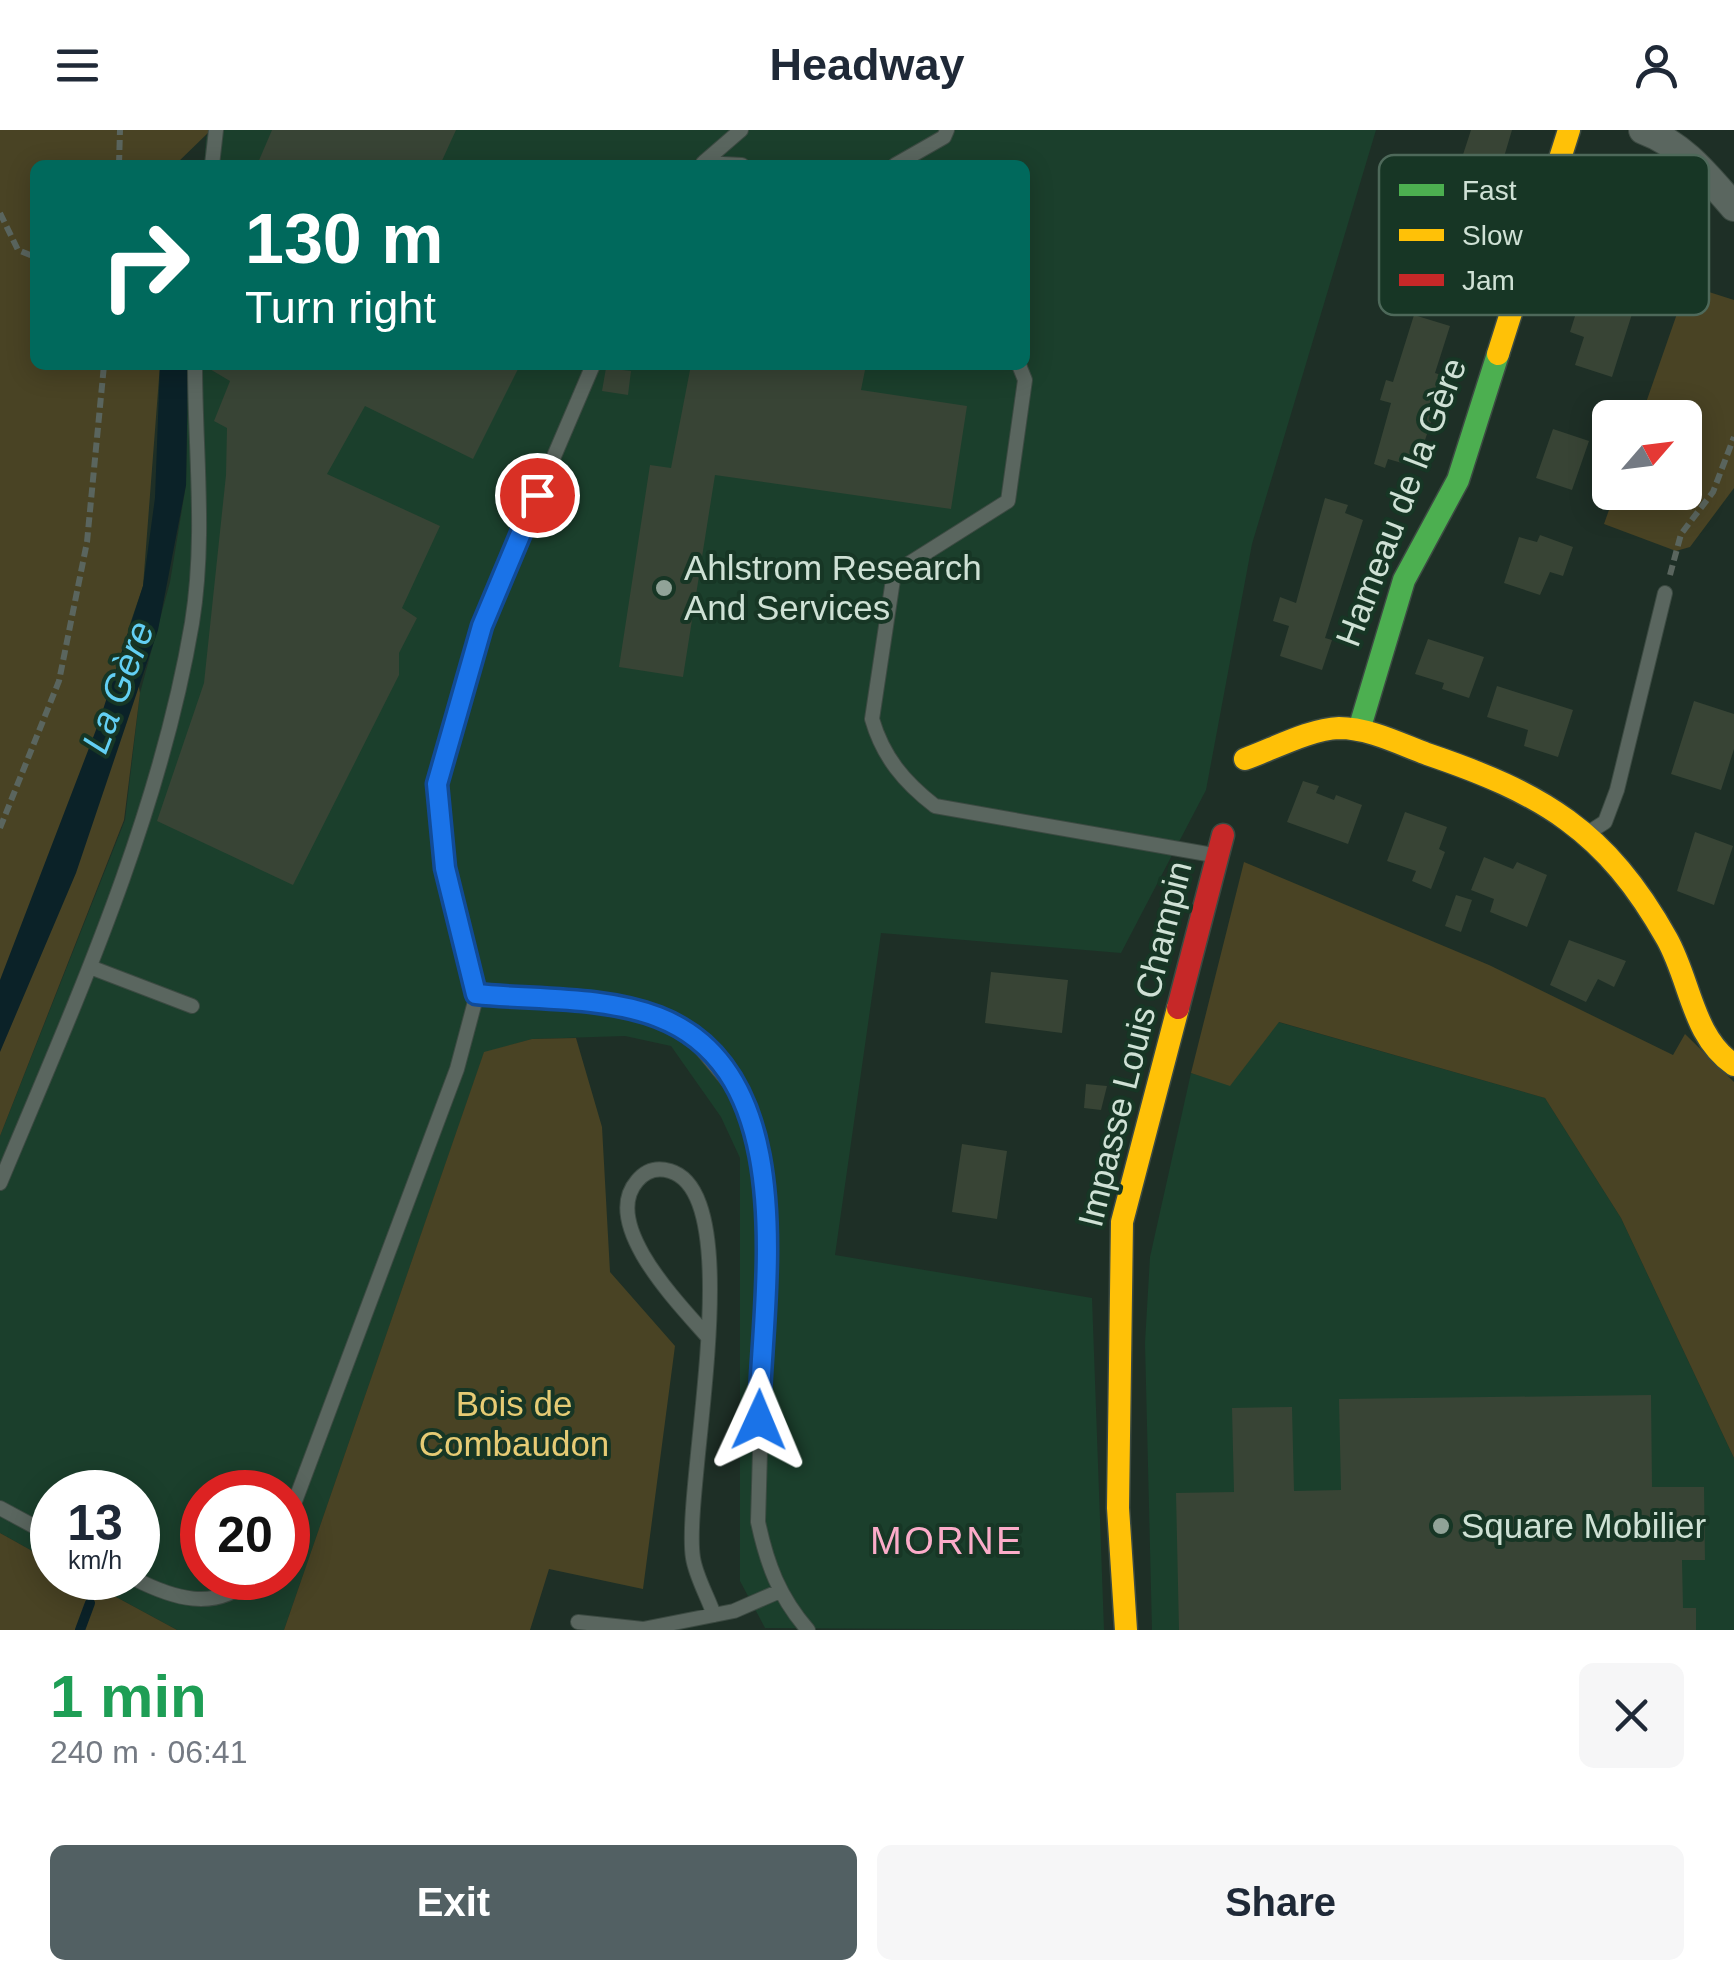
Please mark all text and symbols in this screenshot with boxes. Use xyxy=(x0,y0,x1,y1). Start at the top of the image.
icon: menu xyxy=(50,38,105,93)
icon: person xyxy=(1629,38,1684,93)
text: Headway xyxy=(769,39,965,90)
legend xyxy=(1379,155,1709,315)
text: Fast xyxy=(1462,175,1517,206)
icon: right xyxy=(80,200,210,330)
text: 130 m xyxy=(245,200,443,278)
text: Slow xyxy=(1462,220,1523,251)
text: Jam xyxy=(1462,265,1515,296)
text: Turn right xyxy=(245,282,436,333)
street label: Hameau de la Gère xyxy=(1328,352,1473,651)
north arrow xyxy=(1592,400,1702,510)
map controls xyxy=(1592,400,1702,510)
pin xyxy=(495,453,580,538)
icon: arrive xyxy=(510,468,565,523)
place label: Ahlstrom Research And Services xyxy=(684,548,982,627)
marker: Ahlstrom Research And Services xyxy=(653,577,675,599)
water label: La Gère xyxy=(74,615,162,759)
street label: Impasse Louis Champin xyxy=(1070,857,1199,1231)
position arrow xyxy=(707,1368,811,1472)
park label: Bois de Combaudon xyxy=(419,1384,609,1463)
speed limit sign: 20 xyxy=(180,1470,310,1600)
text: 13 xyxy=(67,1495,123,1551)
place label: Square Mobilier xyxy=(1461,1506,1706,1545)
marker: Square Mobilier xyxy=(1430,1515,1452,1537)
district label: MORNE xyxy=(870,1520,1024,1562)
text: km/h xyxy=(68,1546,122,1574)
text: 1 min xyxy=(50,1663,207,1730)
button: close xyxy=(1579,1663,1684,1768)
text: 240 m · 06:41 xyxy=(50,1734,247,1770)
button: Exit xyxy=(50,1845,857,1960)
button: Share xyxy=(877,1845,1684,1960)

